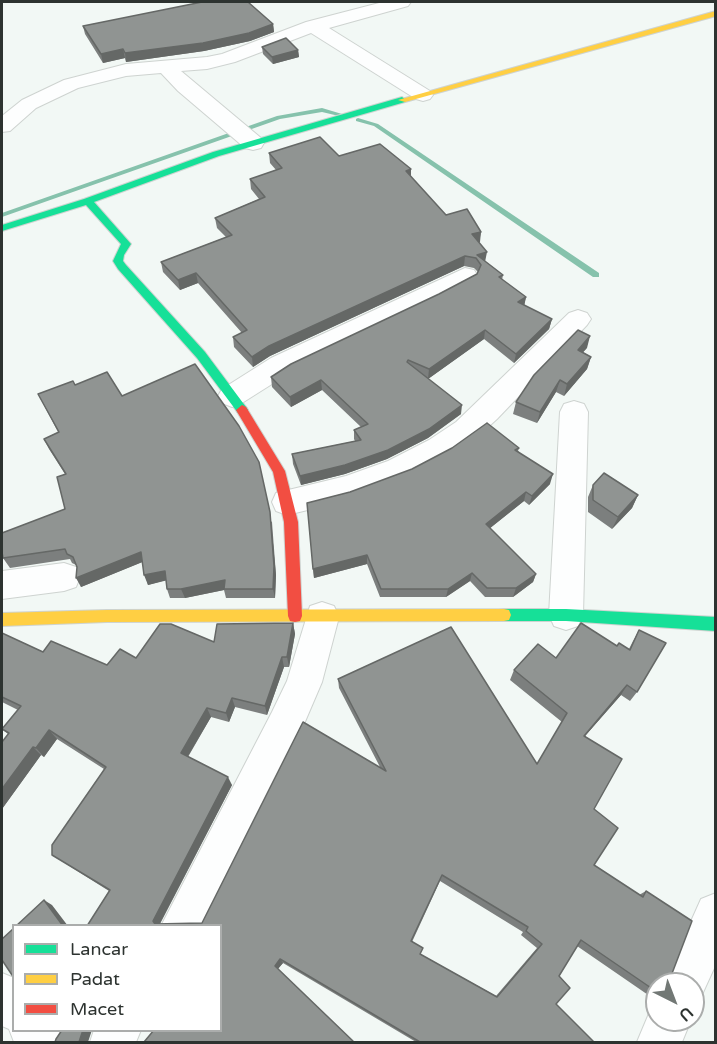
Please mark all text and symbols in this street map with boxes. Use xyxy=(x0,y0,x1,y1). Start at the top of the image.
legend xyxy=(12,924,222,1032)
text: Lancar xyxy=(70,938,128,960)
text: Padat xyxy=(70,968,120,990)
north arrow xyxy=(645,972,705,1032)
text: Macet xyxy=(70,998,124,1020)
text: U xyxy=(675,1002,697,1025)

